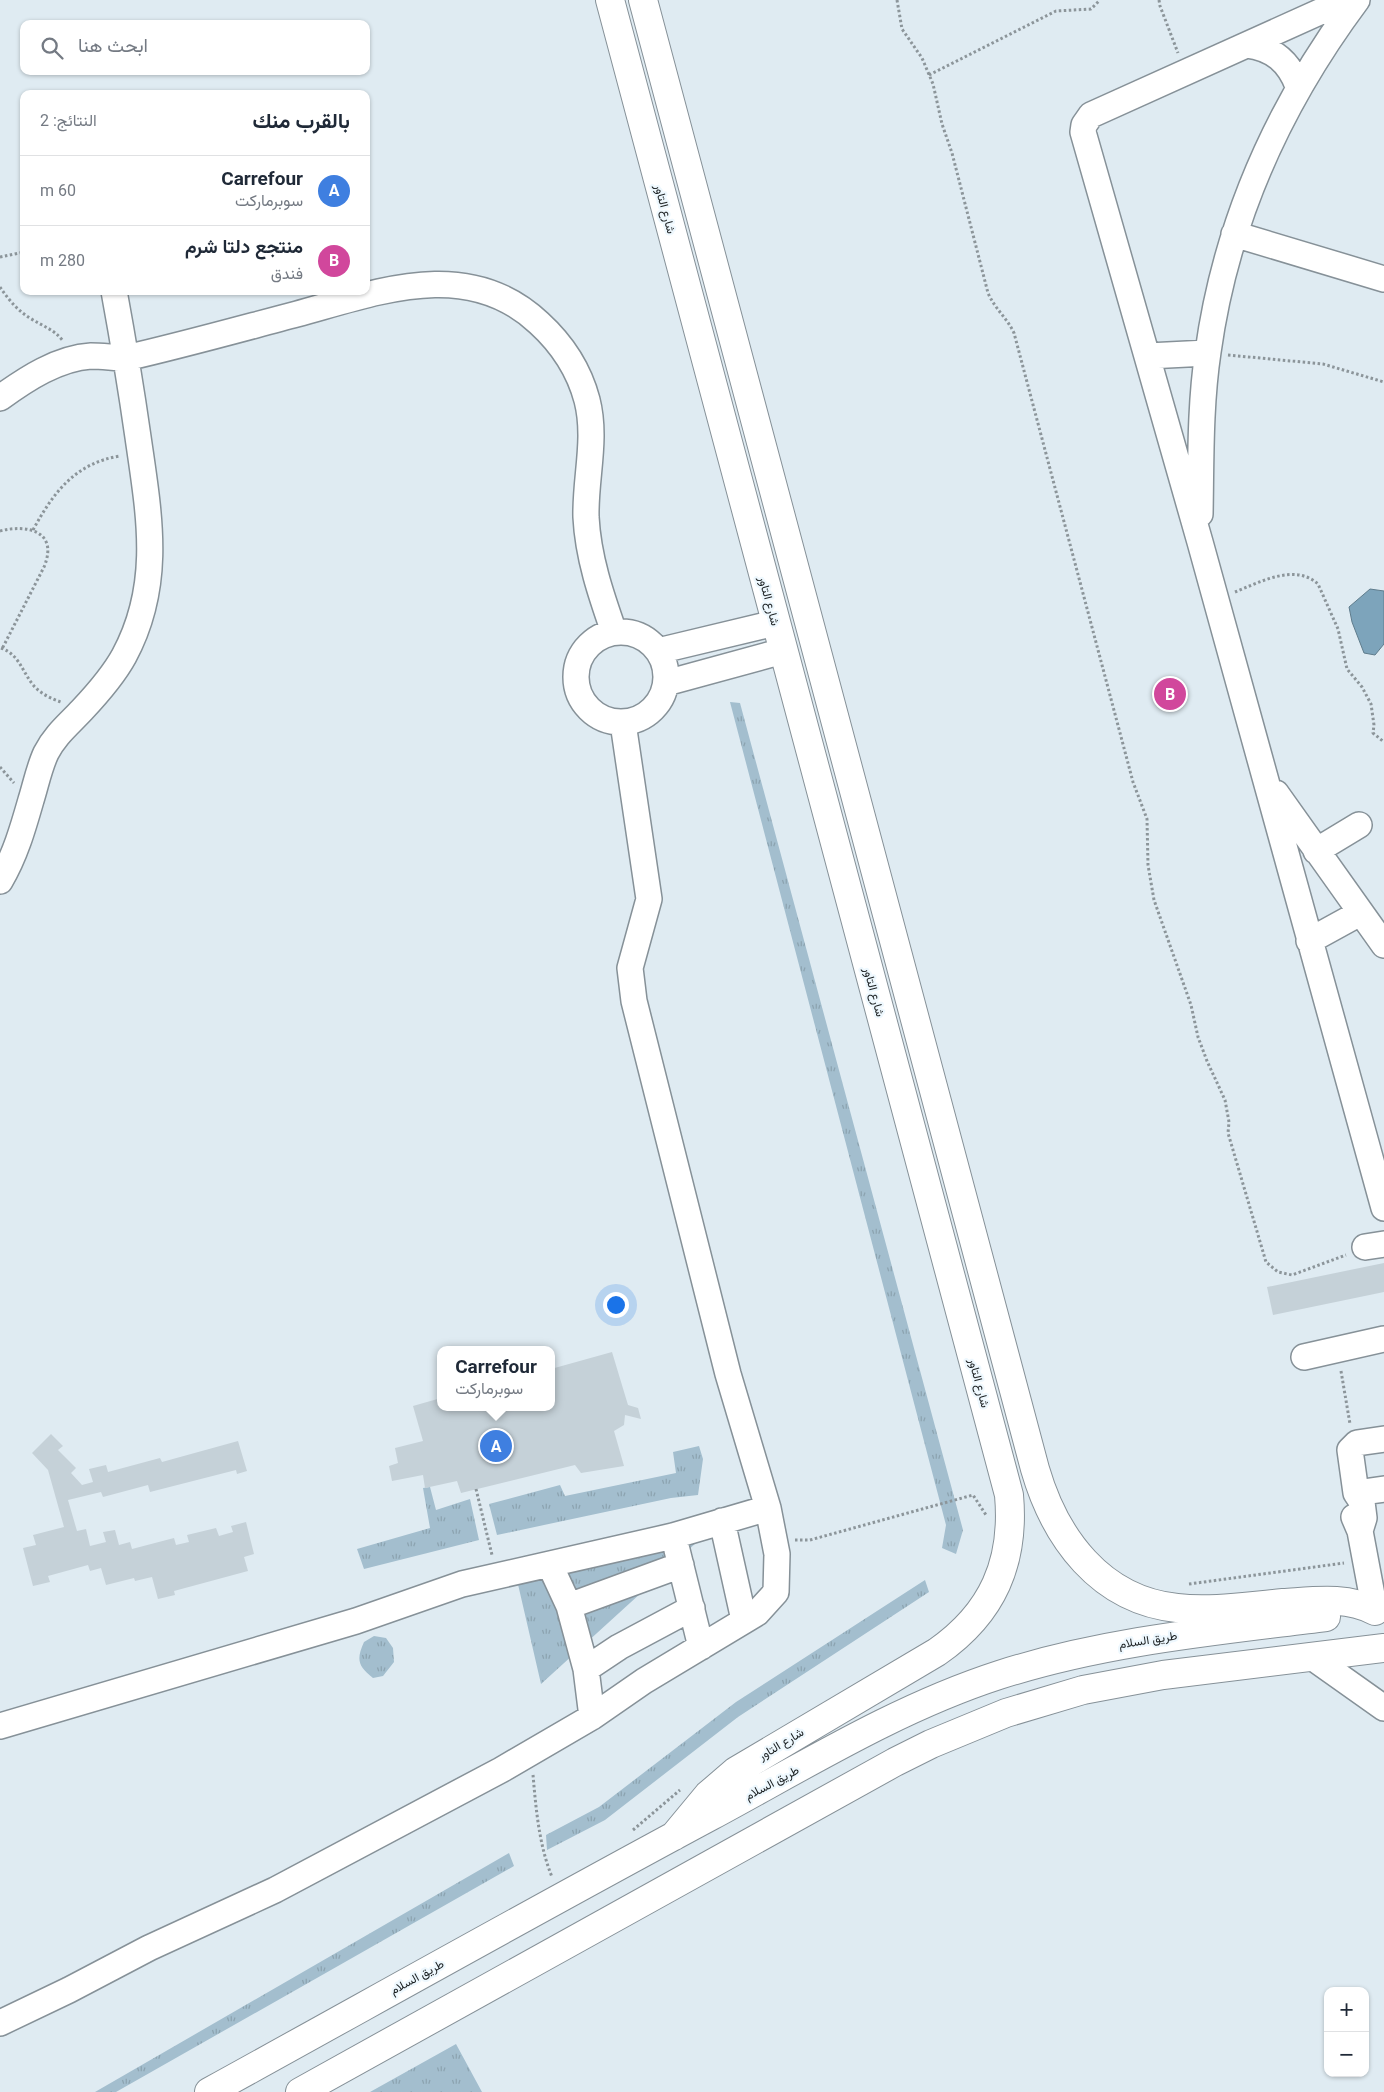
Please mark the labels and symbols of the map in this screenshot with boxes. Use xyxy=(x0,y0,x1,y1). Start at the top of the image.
street label: شارع التاور xyxy=(650,182,678,236)
street label: شارع التاور xyxy=(754,574,782,628)
pin: B xyxy=(1154,675,1186,713)
street label: شارع التاور xyxy=(859,965,887,1019)
your location xyxy=(603,1292,629,1318)
street label: شارع التاور xyxy=(964,1356,992,1410)
pin: A xyxy=(480,1427,512,1465)
street label: طريق السلام xyxy=(1118,1628,1179,1653)
street label: شارع التاور xyxy=(755,1725,807,1765)
street label: طريق السلام xyxy=(743,1763,802,1804)
street label: طريق السلام xyxy=(388,1956,447,1998)

